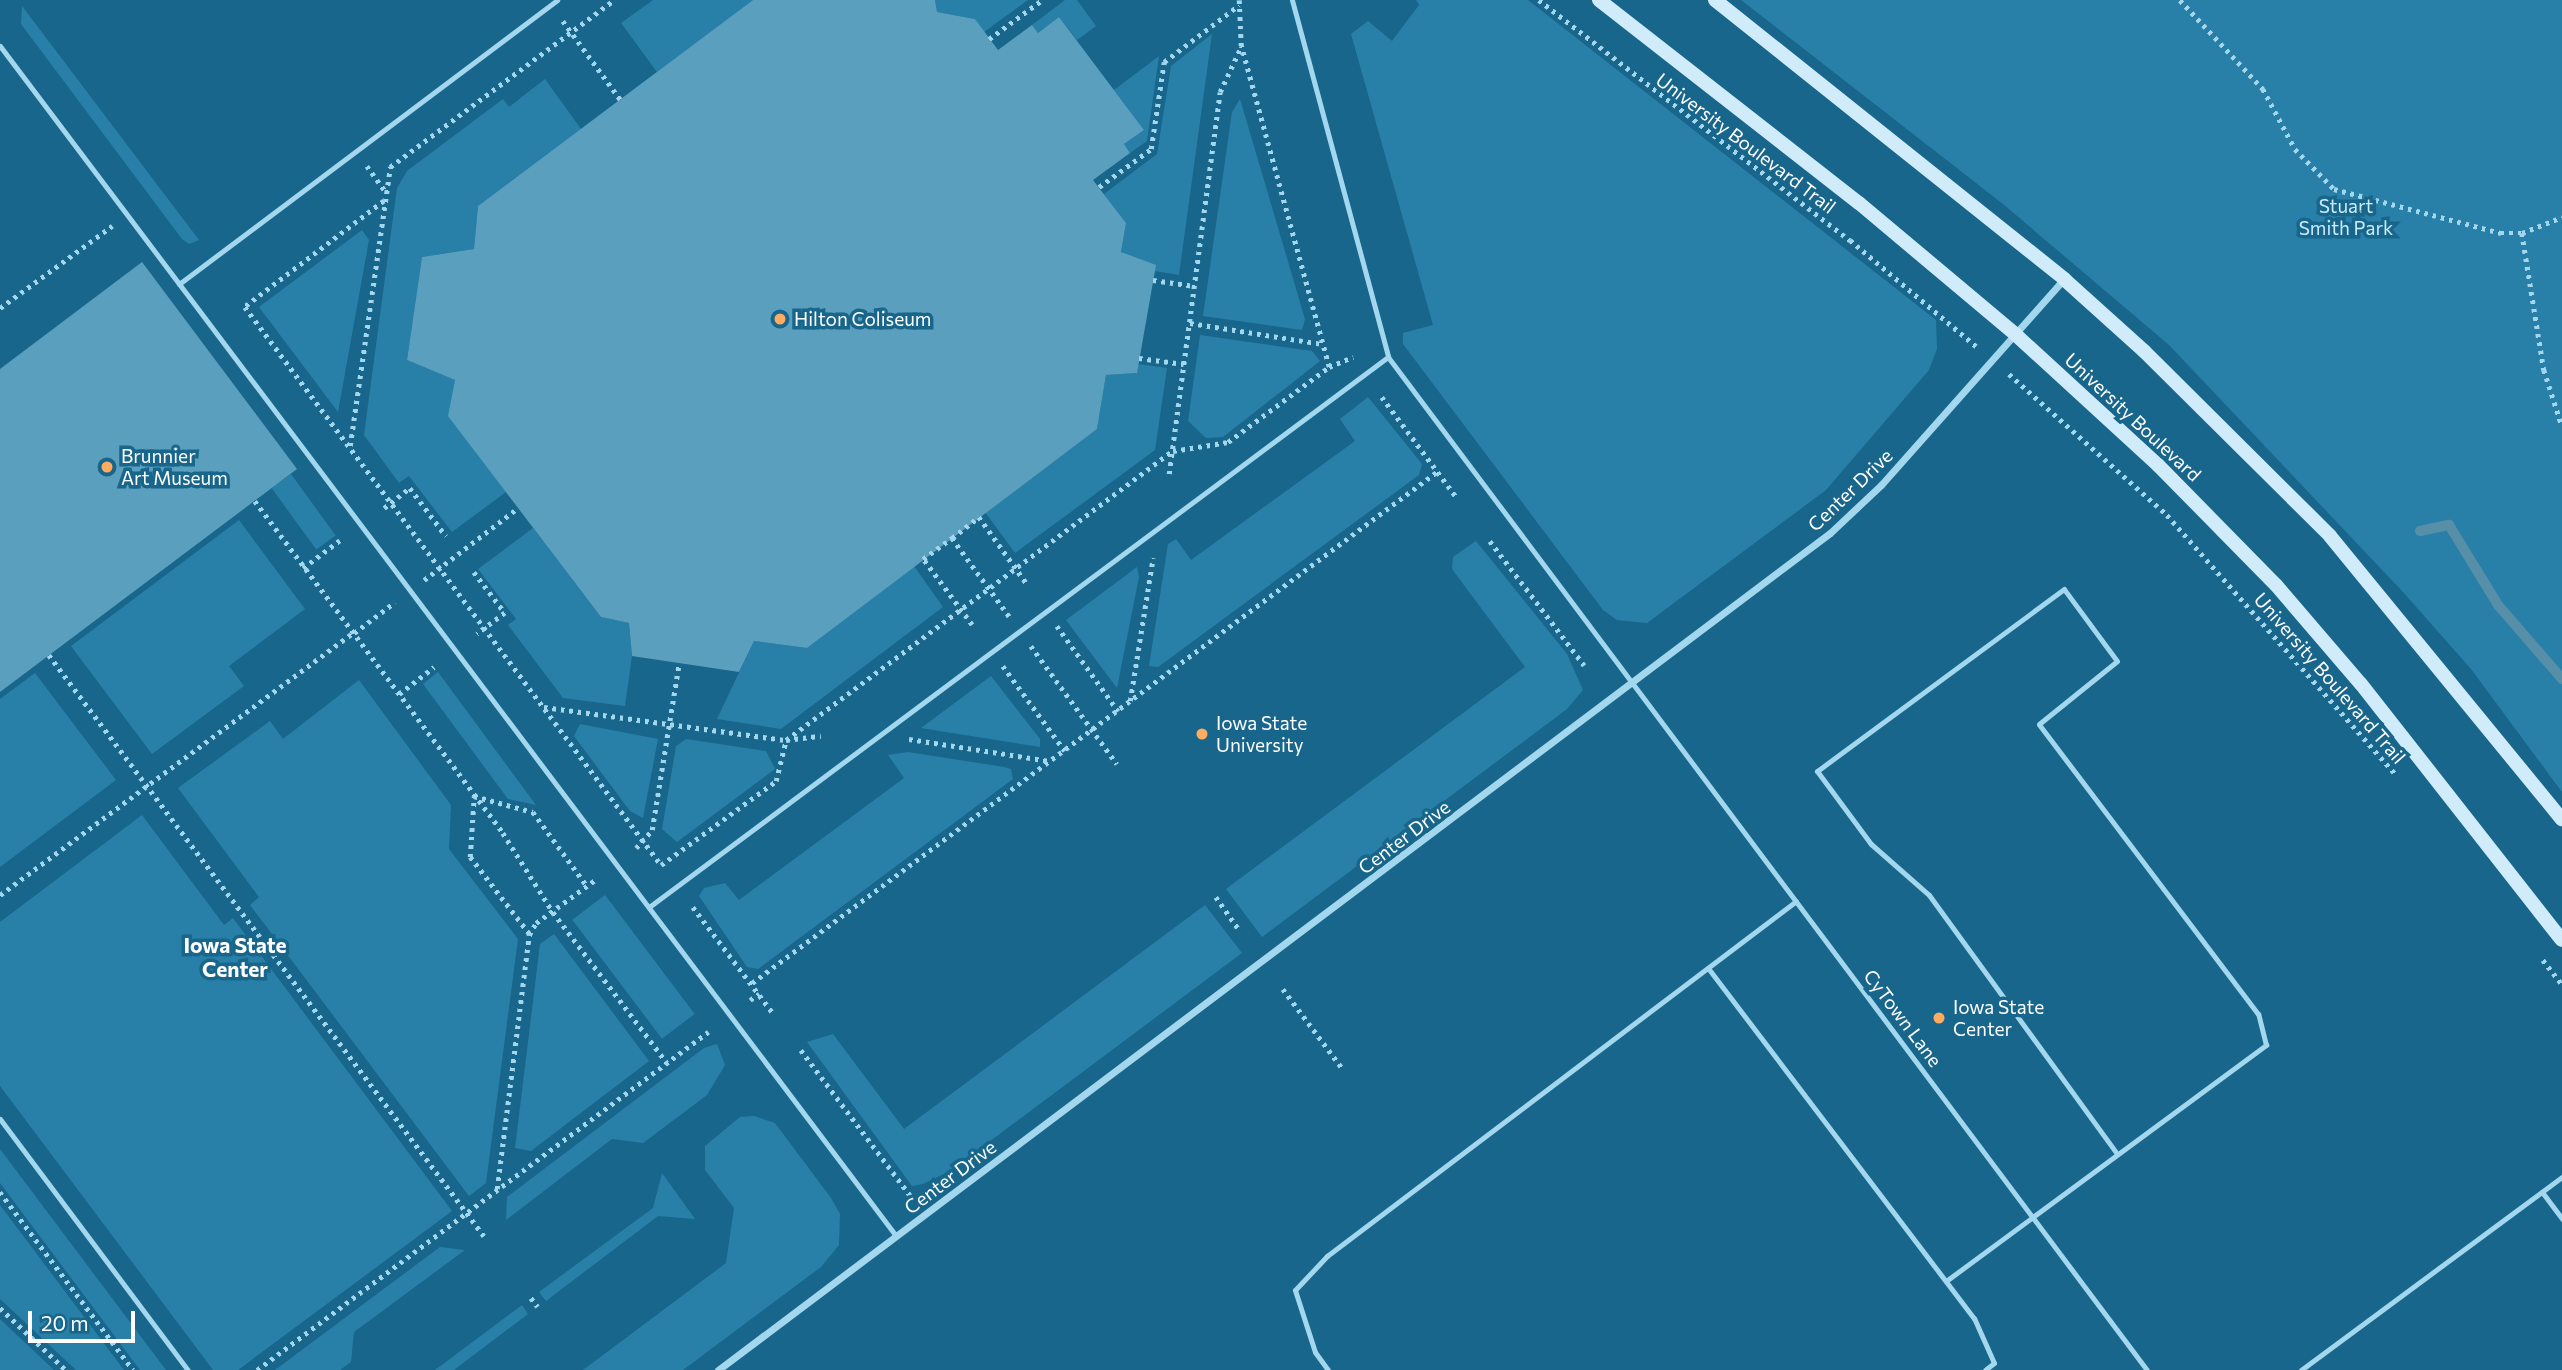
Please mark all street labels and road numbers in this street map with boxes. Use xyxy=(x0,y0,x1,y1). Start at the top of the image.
street label: University Boulevard Trail xyxy=(1652,68,1840,218)
street label: University Boulevard xyxy=(2060,348,2206,486)
street label: Center Drive xyxy=(1803,444,1897,536)
street label: University Boulevard Trail xyxy=(2250,588,2410,768)
street label: Center Drive xyxy=(1354,795,1454,879)
street label: CyTown Lane xyxy=(1859,965,1947,1071)
street label: Center Drive xyxy=(900,1135,1000,1219)

